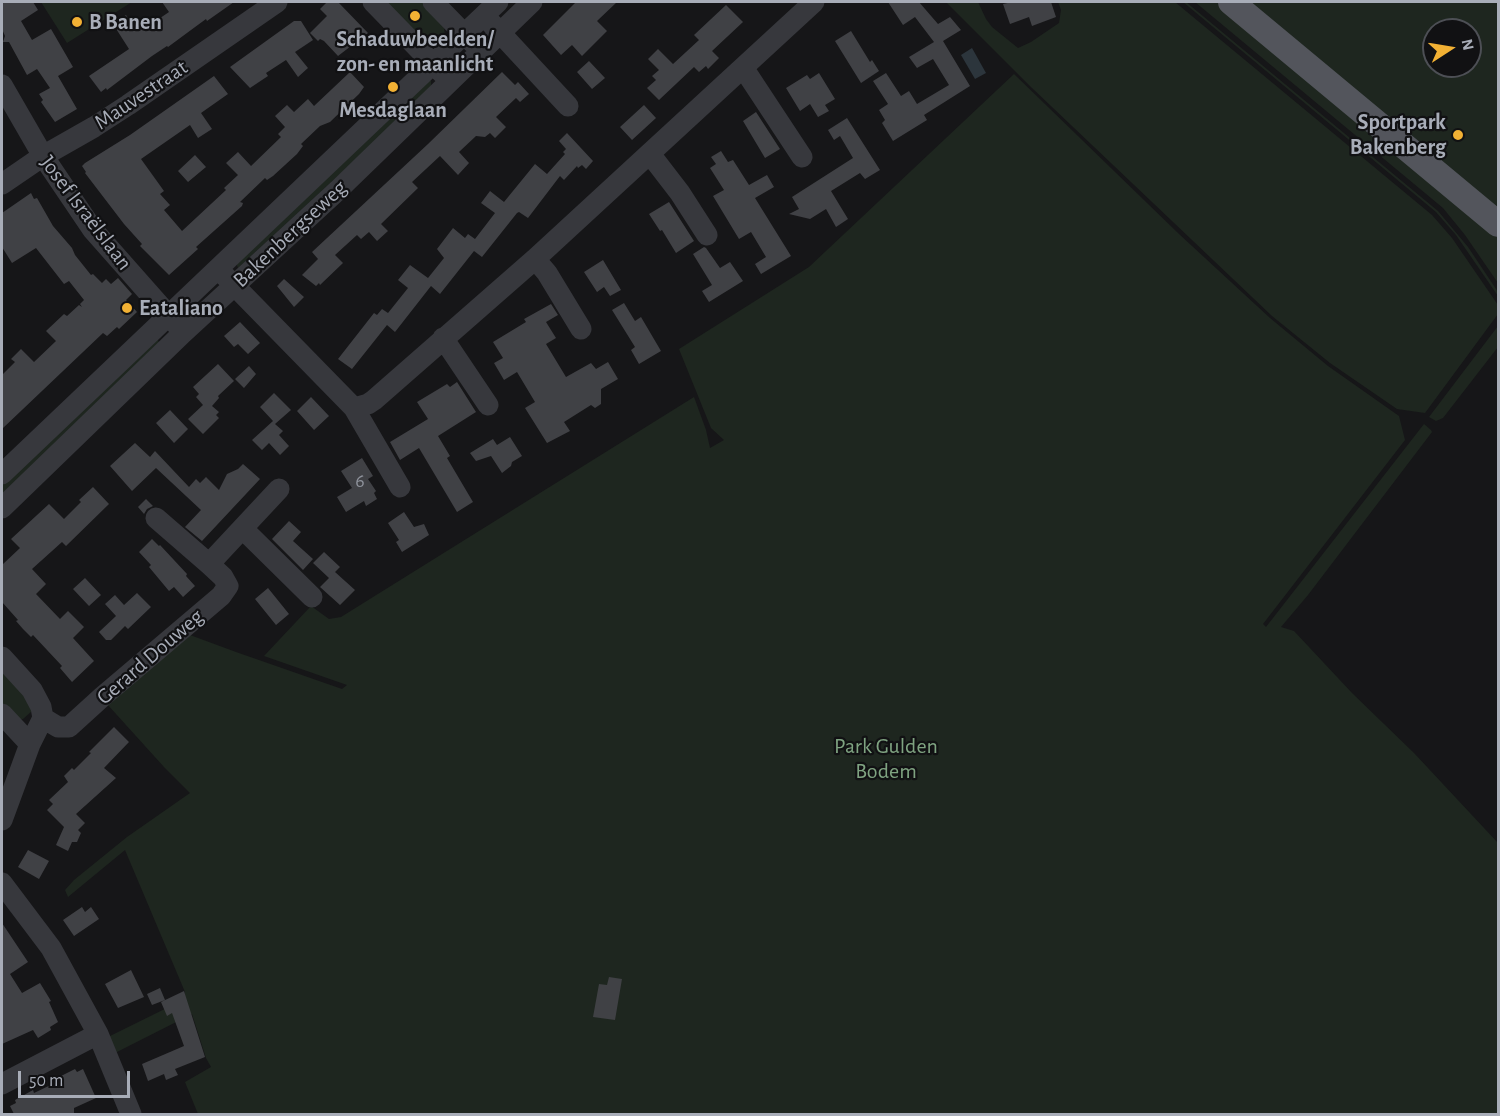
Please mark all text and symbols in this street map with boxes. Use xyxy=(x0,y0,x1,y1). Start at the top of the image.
place label: B Banen xyxy=(89,9,162,35)
marker: Schaduwbeelden/ zon- en maanlicht xyxy=(408,9,422,23)
marker: B Banen xyxy=(70,15,84,29)
north arrow xyxy=(1422,18,1482,78)
place label: Schaduwbeelden/ zon- en maanlicht xyxy=(336,26,494,78)
text: N xyxy=(1459,38,1477,52)
street label: Mauvestraat xyxy=(89,54,193,136)
marker: Mesdaglaan xyxy=(386,80,400,94)
place label: Mesdaglaan xyxy=(339,97,447,123)
place label: Sportpark Bakenberg xyxy=(1350,109,1446,160)
marker: Sportpark Bakenberg xyxy=(1451,128,1465,142)
street label: Josef Israëlslaan xyxy=(34,150,138,276)
street label: Bakenbergseweg xyxy=(228,175,352,293)
place label: Eataliano xyxy=(139,295,223,321)
marker: Eataliano xyxy=(120,301,134,315)
house number: 6 xyxy=(355,469,365,493)
street label: Gerard Douweg xyxy=(91,603,209,711)
park label: Park Gulden Bodem xyxy=(834,733,938,784)
scale bar xyxy=(21,1059,134,1097)
text: 50 m xyxy=(29,1072,63,1090)

